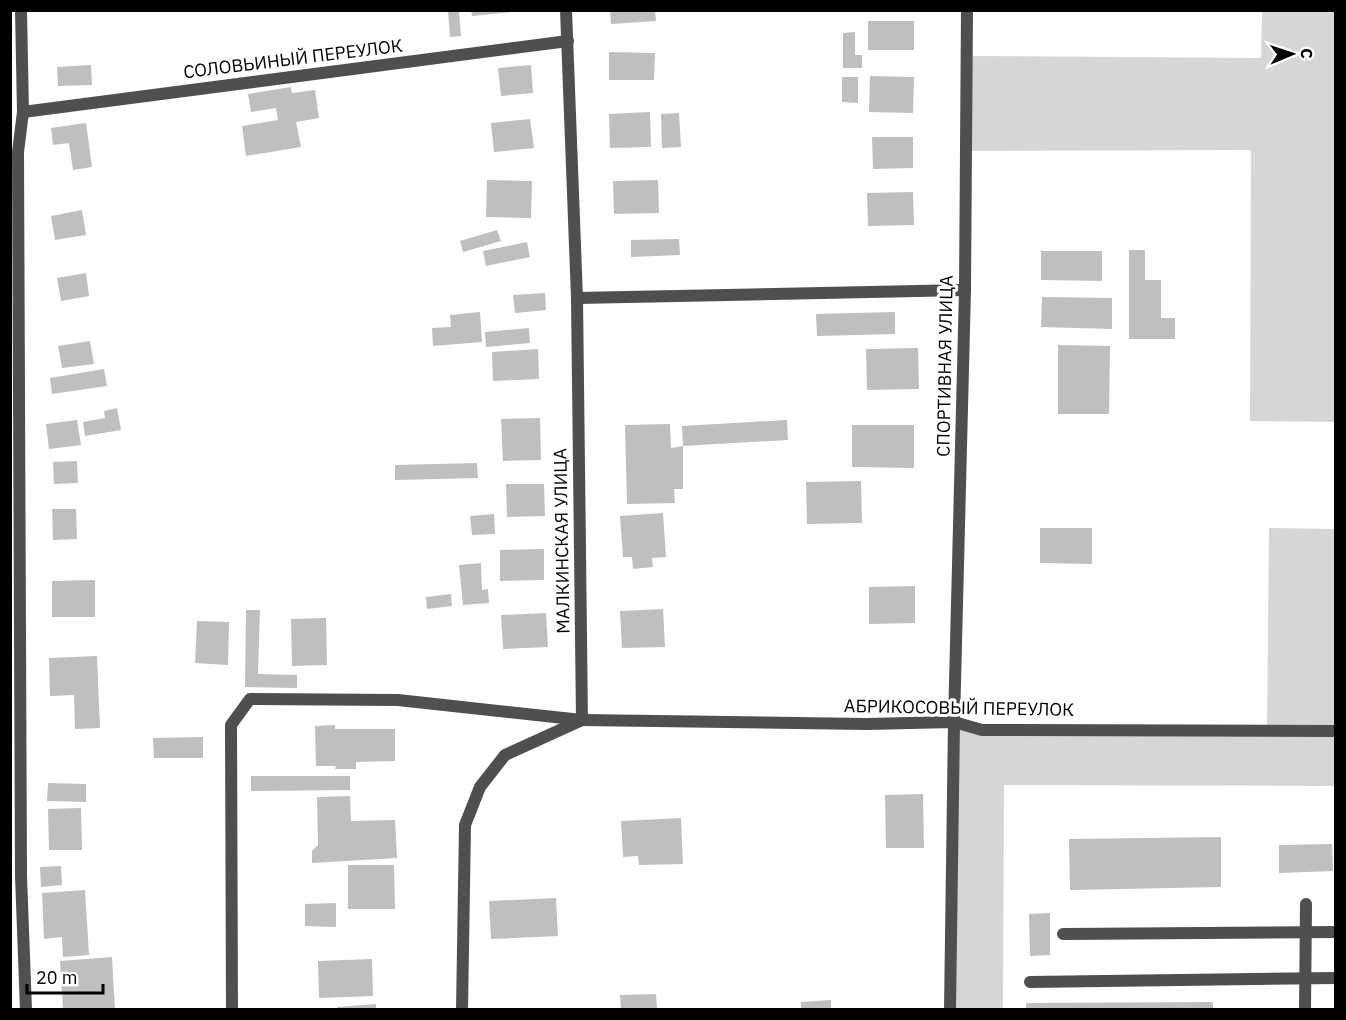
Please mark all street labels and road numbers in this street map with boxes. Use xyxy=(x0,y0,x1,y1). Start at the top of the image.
street label: СОЛОВЬИНЫЙ ПЕРЕУЛОК xyxy=(182,34,404,83)
street label: СПОРТИВНАЯ УЛИЦА xyxy=(931,275,958,457)
street label: МАЛКИНСКАЯ УЛИЦА xyxy=(548,447,575,634)
street label: АБРИКОСОВЫЙ ПЕРЕУЛОК xyxy=(844,694,1074,721)

